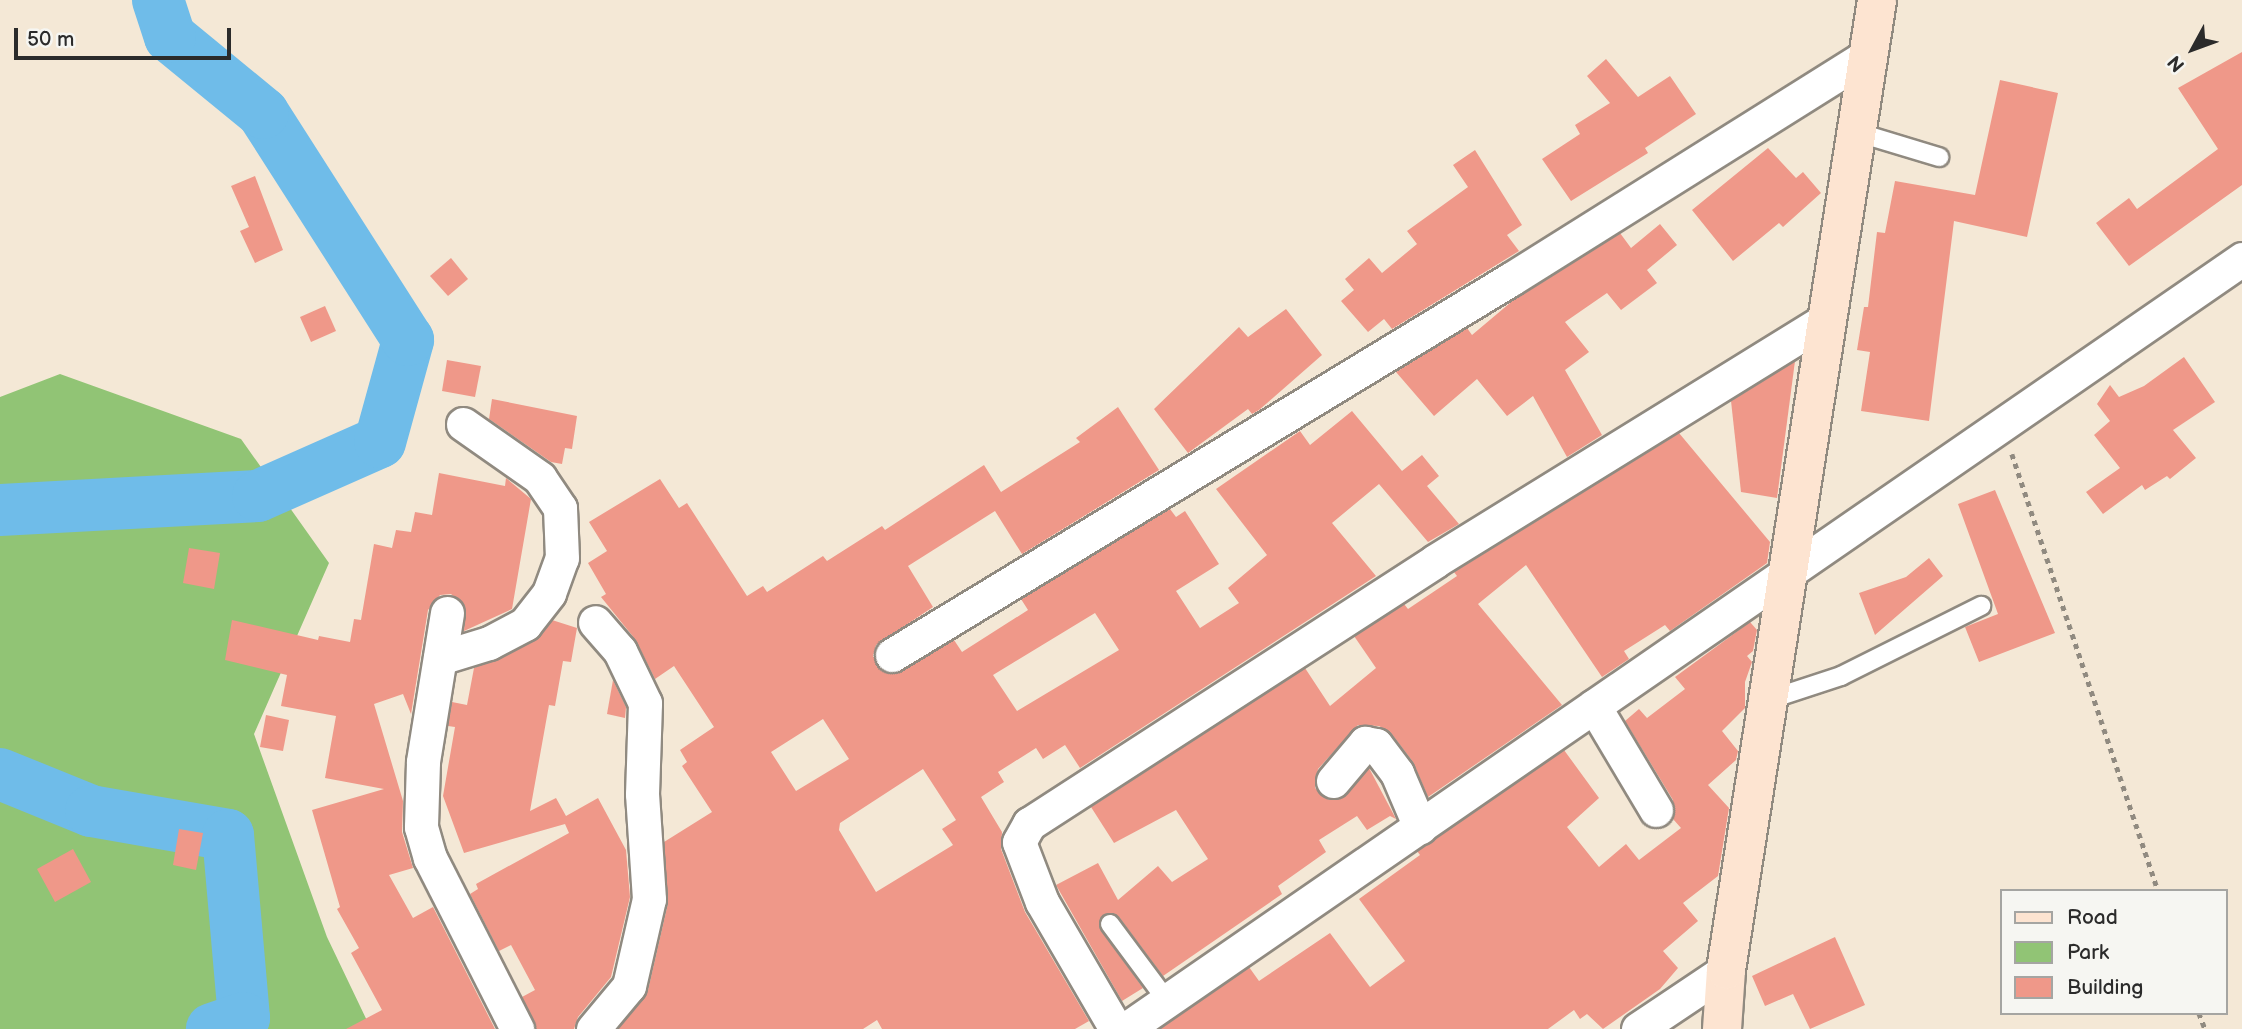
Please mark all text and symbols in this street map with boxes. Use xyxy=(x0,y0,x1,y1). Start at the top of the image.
scale bar xyxy=(18,14,234,58)
north arrow xyxy=(2158,14,2228,84)
text: 50 m xyxy=(27,27,74,52)
text: N xyxy=(2163,50,2190,76)
legend xyxy=(2000,889,2228,1015)
text: Road xyxy=(2067,905,2118,930)
text: Park xyxy=(2067,940,2109,965)
text: Building xyxy=(2067,975,2143,1000)

